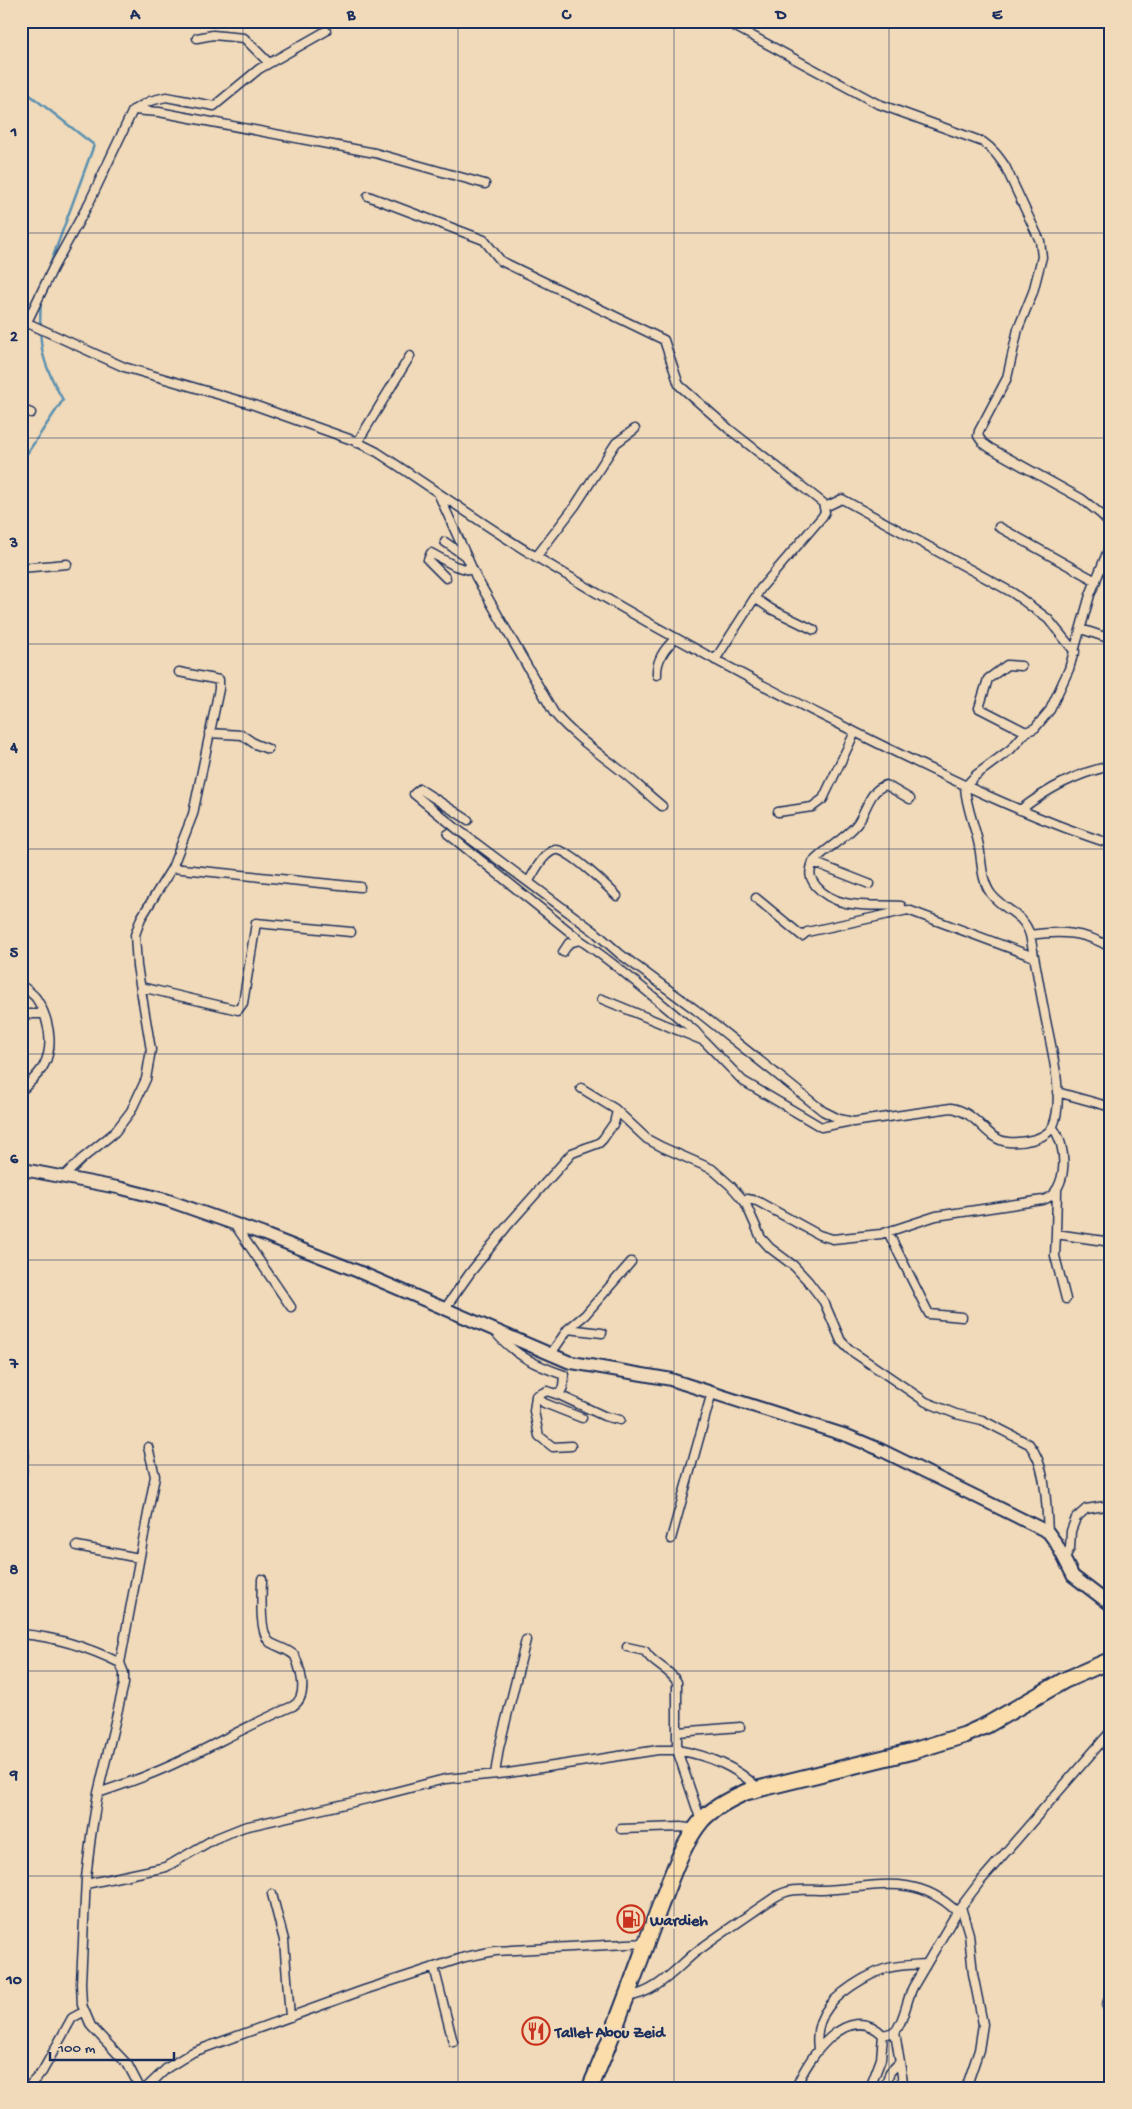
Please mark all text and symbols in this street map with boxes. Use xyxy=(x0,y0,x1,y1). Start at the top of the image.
text: A xyxy=(129,7,141,26)
text: B xyxy=(346,7,356,26)
text: C xyxy=(561,7,572,26)
text: D xyxy=(774,7,787,26)
text: E xyxy=(992,7,1003,26)
text: 1 xyxy=(10,124,17,143)
text: 2 xyxy=(10,329,18,348)
text: 3 xyxy=(9,535,18,554)
text: 4 xyxy=(9,740,18,759)
text: 5 xyxy=(10,945,19,964)
text: 6 xyxy=(10,1151,19,1170)
text: 7 xyxy=(9,1356,19,1375)
text: 8 xyxy=(10,1562,19,1581)
text: 9 xyxy=(9,1767,18,1786)
fuel station icon: Wardieh xyxy=(616,1904,646,1934)
place label: Wardieh xyxy=(649,1913,708,1932)
text: 10 xyxy=(5,1972,22,1991)
restaurant icon: Tallet Abou Zeid xyxy=(521,2016,551,2046)
place label: Tallet Abou Zeid xyxy=(553,2025,666,2044)
scale bar xyxy=(50,2029,174,2061)
text: 100 m xyxy=(57,2040,96,2058)

